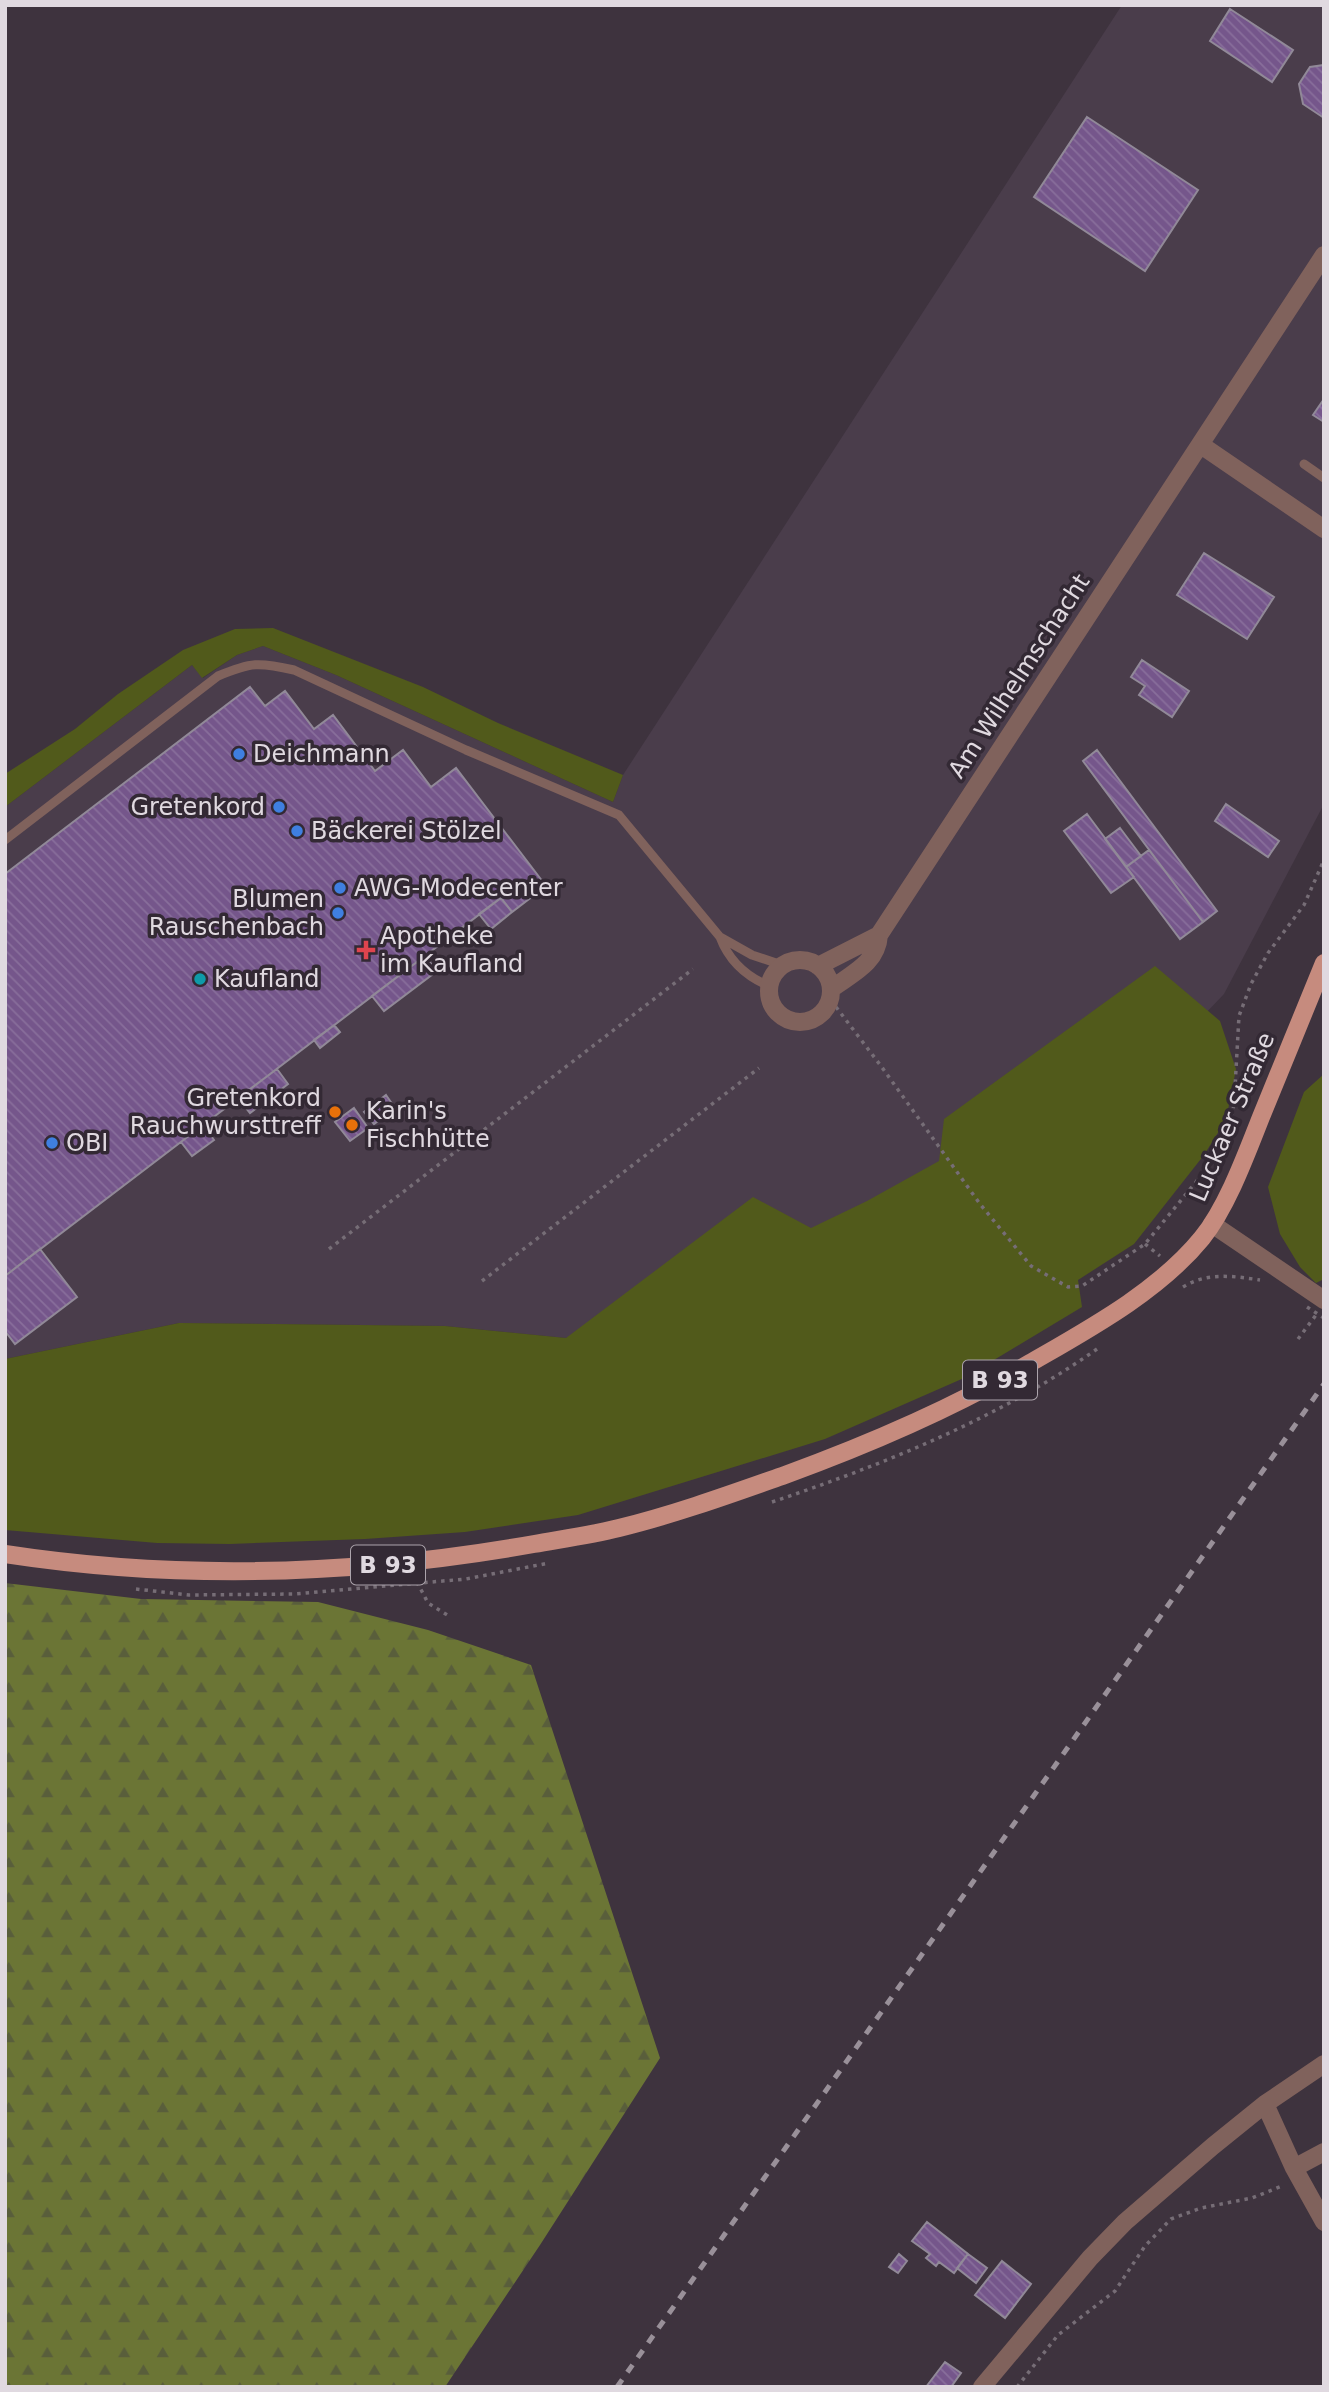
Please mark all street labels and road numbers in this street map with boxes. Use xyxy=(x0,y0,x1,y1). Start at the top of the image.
street label: Am Wilhelmschacht xyxy=(943,569,1095,783)
street label: Luckaer Straße xyxy=(1184,1028,1280,1206)
road number: B 93 xyxy=(963,1360,1037,1400)
road number: B 93 xyxy=(351,1546,425,1584)

